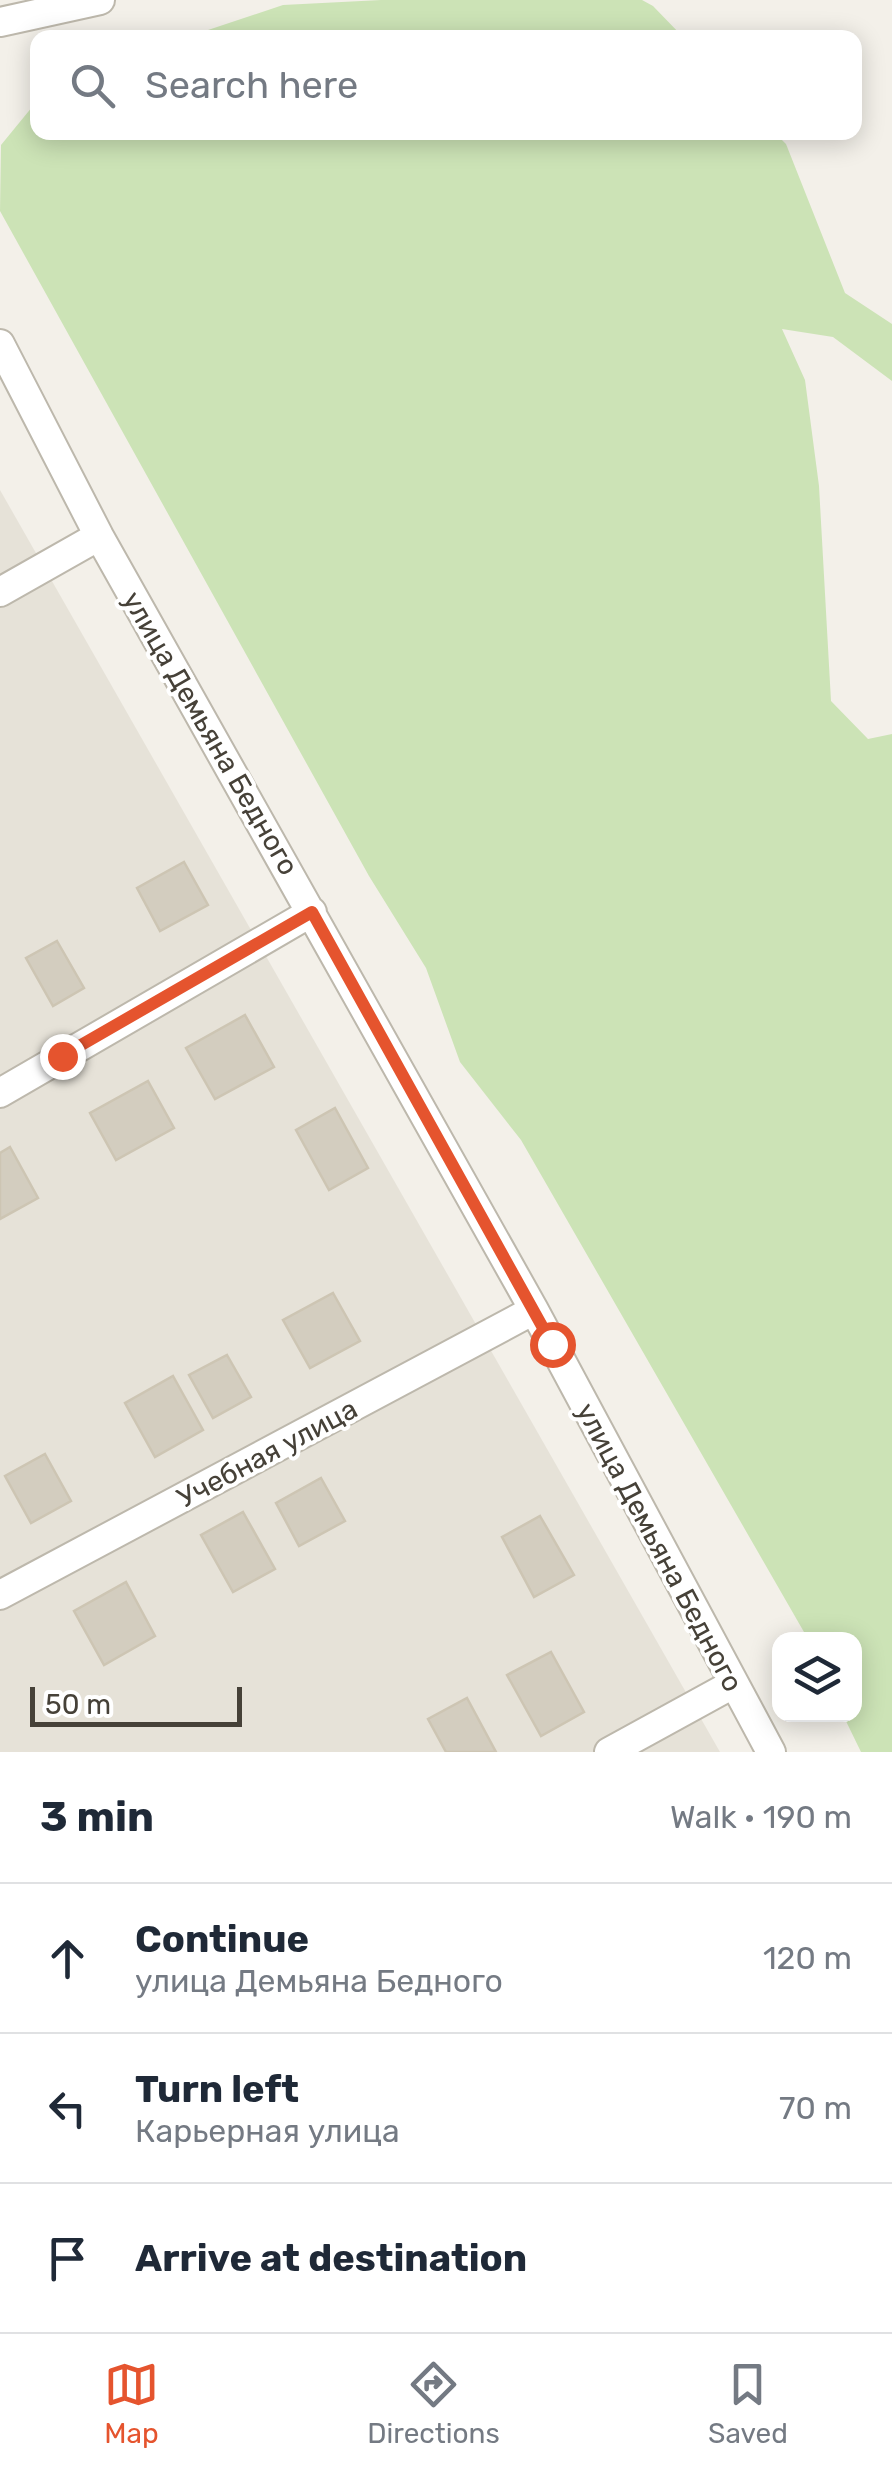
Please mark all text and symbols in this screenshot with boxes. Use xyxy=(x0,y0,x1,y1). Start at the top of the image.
search box xyxy=(30,30,862,140)
icon: search xyxy=(65,58,120,113)
text: Search here xyxy=(145,62,358,108)
street label: улица Демьяна Бедного xyxy=(116,586,305,881)
route end xyxy=(40,1034,86,1080)
route start xyxy=(530,1322,576,1368)
street label: Учебная улица xyxy=(172,1392,363,1515)
street label: улица Демьяна Бедного xyxy=(569,1397,750,1697)
map controls xyxy=(772,1632,862,1722)
button: layers xyxy=(772,1632,862,1722)
scale bar xyxy=(30,1682,242,1726)
text: 50 m xyxy=(45,1688,111,1721)
text: 3 min xyxy=(40,1792,154,1842)
text: Walk · 190 m xyxy=(670,1798,852,1836)
text: Continue xyxy=(135,1916,309,1962)
icon: ahead xyxy=(40,1931,95,1986)
text: 120 m xyxy=(763,1939,852,1977)
text: улица Демьяна Бедного xyxy=(135,1962,503,2000)
text: Turn left xyxy=(135,2066,299,2112)
icon: left xyxy=(40,2081,95,2136)
text: 70 m xyxy=(779,2089,852,2127)
text: Карьерная улица xyxy=(135,2112,400,2150)
icon: arrive xyxy=(40,2231,95,2286)
text: Arrive at destination xyxy=(135,2235,527,2281)
tab: Map xyxy=(104,2357,159,2450)
tab: Directions xyxy=(367,2357,500,2450)
tab: Saved xyxy=(708,2357,788,2450)

